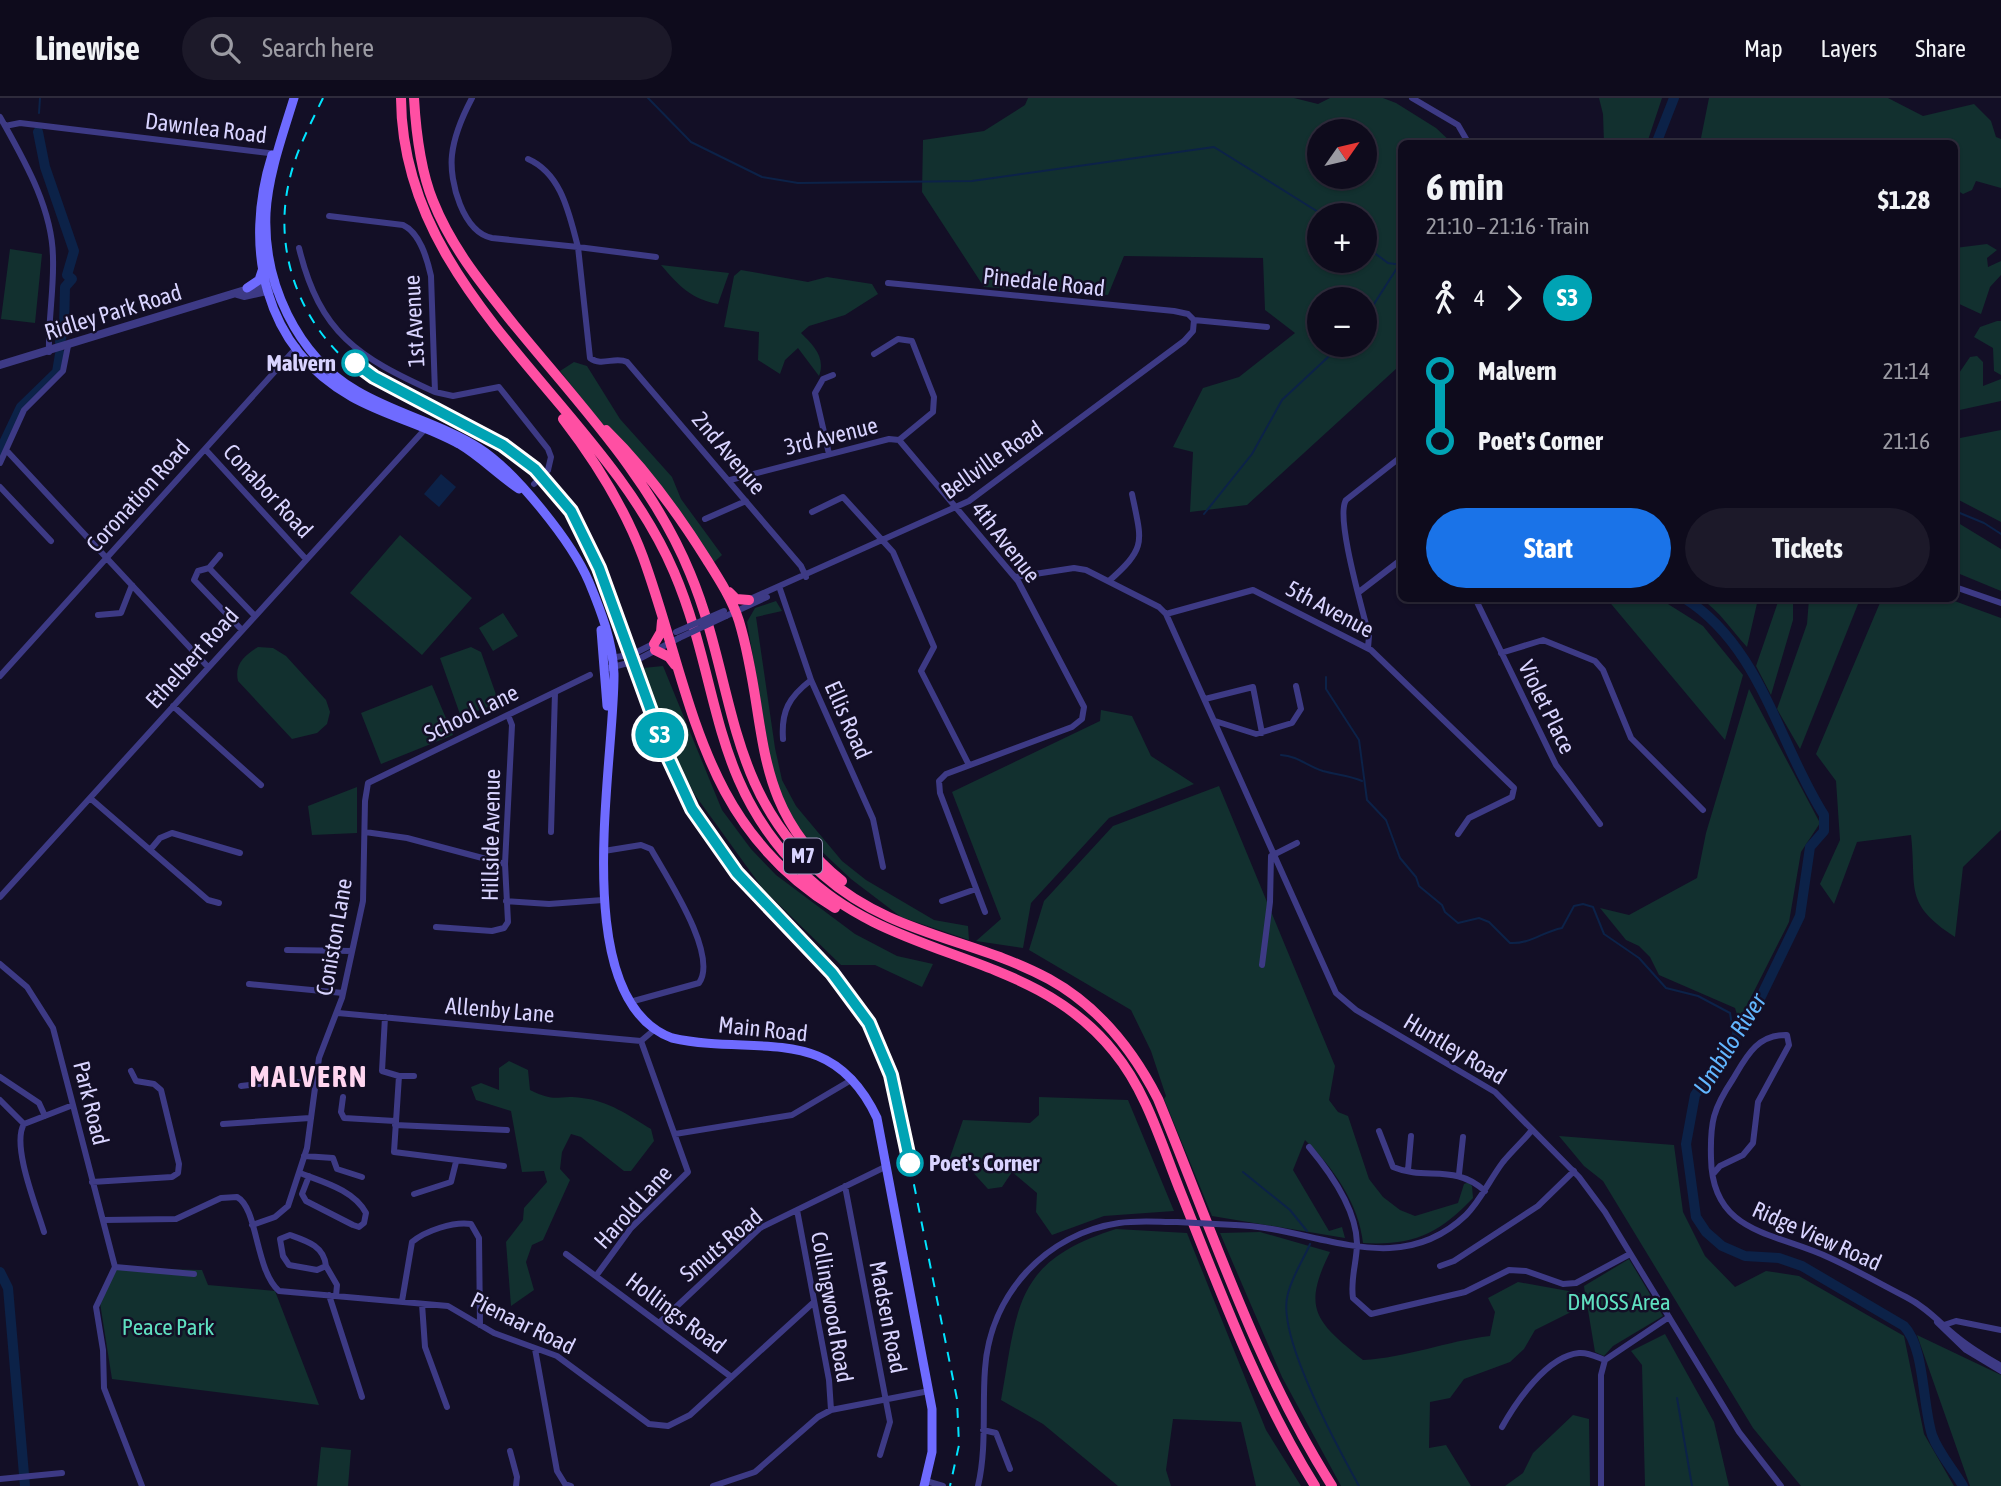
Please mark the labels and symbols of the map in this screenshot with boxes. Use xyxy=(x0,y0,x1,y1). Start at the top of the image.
street label: Dawnlea Road xyxy=(144,108,268,148)
north arrow xyxy=(1307,119,1377,189)
street label: Pinedale Road xyxy=(982,263,1106,301)
street label: 1st Avenue xyxy=(399,274,429,368)
street label: Ridley Park Road xyxy=(41,279,185,345)
place label: Malvern xyxy=(266,350,336,376)
marker: Malvern xyxy=(342,350,368,376)
street label: 2nd Avenue xyxy=(687,406,771,500)
street label: 3rd Avenue xyxy=(782,412,880,460)
street label: Bellville Road xyxy=(936,416,1048,504)
street label: Coronation Road xyxy=(81,435,195,557)
street label: Conabor Road xyxy=(218,439,318,543)
street label: 4th Avenue xyxy=(966,496,1046,588)
street label: 5th Avenue xyxy=(1282,575,1378,643)
street label: Ethelbert Road xyxy=(140,603,244,713)
street label: Violet Place xyxy=(1513,656,1581,758)
street label: Ellis Road xyxy=(819,677,877,763)
street label: School Lane xyxy=(420,679,522,747)
line badge: S3 xyxy=(628,712,692,758)
street label: Hillside Avenue xyxy=(477,769,505,901)
road number: M7 xyxy=(784,838,822,874)
street label: Coniston Lane xyxy=(311,876,357,998)
water label: Umbilo River xyxy=(1688,987,1772,1099)
street label: Allenby Lane xyxy=(444,992,556,1028)
street label: Huntley Road xyxy=(1399,1008,1511,1090)
street label: Main Road xyxy=(717,1011,809,1047)
street label: Park Road xyxy=(68,1058,114,1148)
district label: MALVERN xyxy=(250,1059,368,1093)
marker: Poet's Corner xyxy=(897,1150,923,1176)
place label: Poet's Corner xyxy=(929,1150,1041,1176)
street label: Harold Lane xyxy=(589,1160,677,1254)
street label: Ridge View Road xyxy=(1749,1196,1885,1276)
street label: Smuts Road xyxy=(675,1203,767,1287)
street label: Collingwood Road xyxy=(806,1230,858,1384)
street label: Madsen Road xyxy=(864,1259,912,1375)
street label: Hollings Road xyxy=(621,1267,731,1359)
street label: Pienaar Road xyxy=(467,1287,579,1359)
park label: DMOSS Area xyxy=(1567,1289,1671,1315)
park label: Peace Park xyxy=(122,1314,214,1340)

